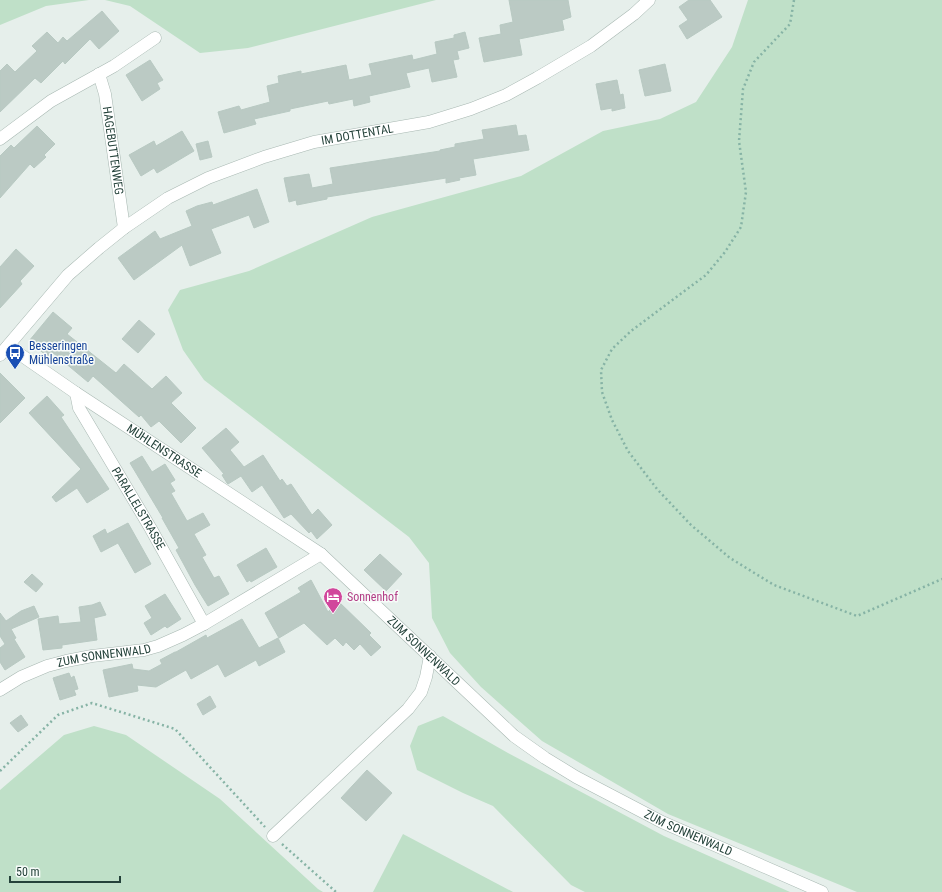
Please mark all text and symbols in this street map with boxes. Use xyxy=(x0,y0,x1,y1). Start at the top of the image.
street label: HAGEBUTTENWEG xyxy=(100,106,126,196)
street label: IM DOTTENTAL xyxy=(320,121,395,148)
place label: Besseringen Mühlenstraße xyxy=(29,339,94,367)
bus stop icon: Besseringen Mühlenstraße xyxy=(4,342,26,370)
street label: MÜHLENSTRASSE xyxy=(124,421,204,481)
street label: PARALLELSTRASSE xyxy=(109,465,168,552)
hotel icon: Sonnenhof xyxy=(322,586,344,614)
place label: Sonnenhof xyxy=(347,590,398,604)
street label: ZUM SONNENWALD xyxy=(384,613,463,689)
street label: ZUM SONNENWALD xyxy=(55,641,153,670)
street label: ZUM SONNENWALD xyxy=(642,807,735,859)
scale bar xyxy=(10,858,120,884)
text: 50 m xyxy=(16,865,40,879)

